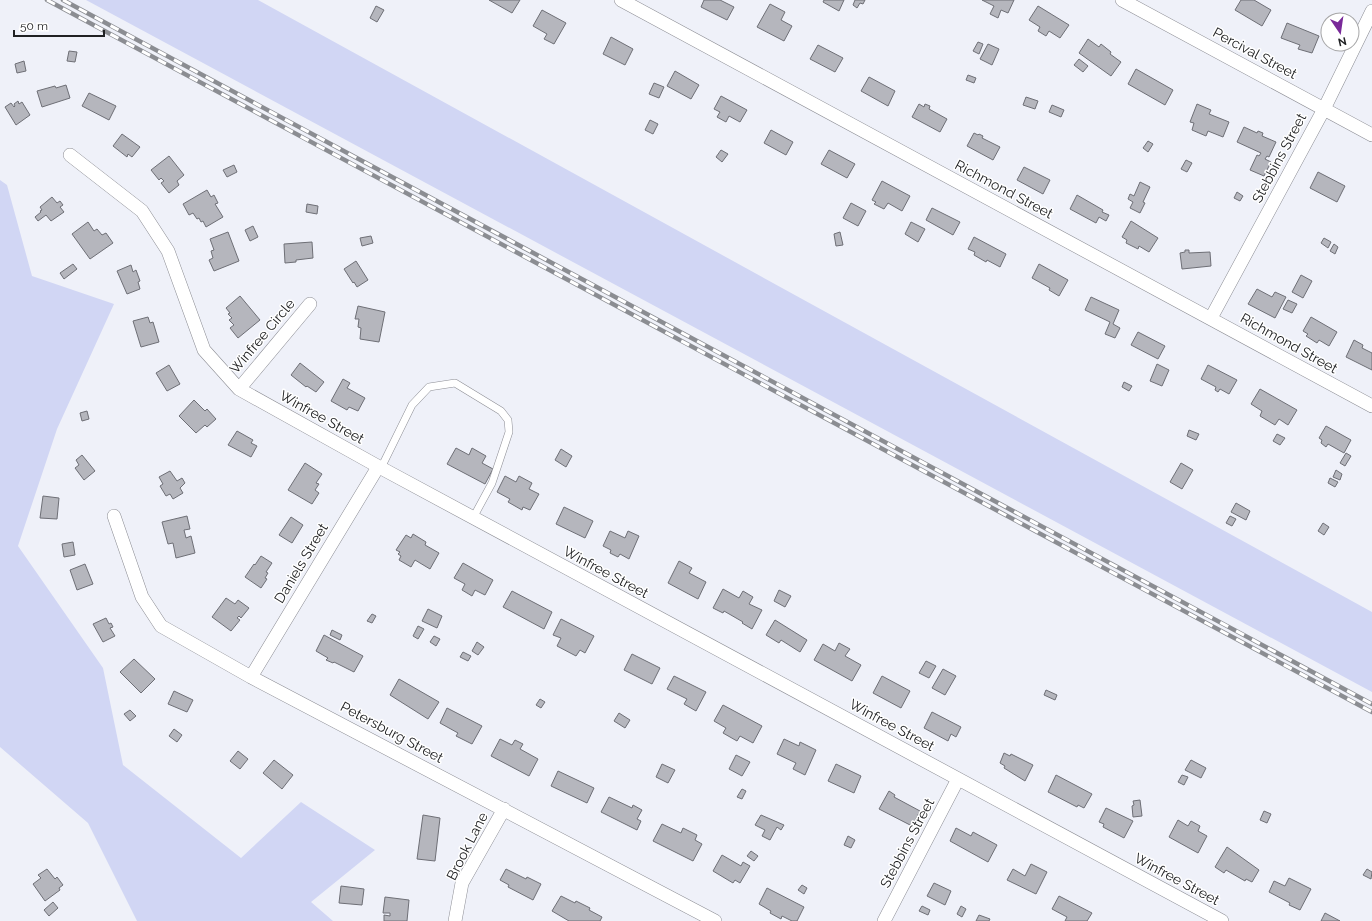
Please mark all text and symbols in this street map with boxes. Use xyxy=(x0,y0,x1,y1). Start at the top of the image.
scale bar xyxy=(14,12,104,38)
north arrow xyxy=(1320,12,1360,52)
text: 50 m xyxy=(20,19,48,33)
street label: Percival Street xyxy=(1210,24,1300,82)
text: N xyxy=(1337,34,1348,49)
street label: Stebbins Street xyxy=(1249,110,1309,205)
street label: Richmond Street xyxy=(952,156,1056,222)
street label: Winfree Circle xyxy=(226,296,298,376)
street label: Richmond Street xyxy=(1238,310,1341,376)
street label: Winfree Street xyxy=(277,387,367,447)
street label: Daniels Street xyxy=(271,520,331,606)
street label: Winfree Street xyxy=(561,543,651,601)
street label: Winfree Street xyxy=(847,696,937,754)
street label: Petersburg Street xyxy=(338,698,446,766)
street label: Stebbins Street xyxy=(877,795,937,890)
street label: Brook Lane xyxy=(443,809,491,883)
street label: Winfree Street xyxy=(1132,850,1222,908)

